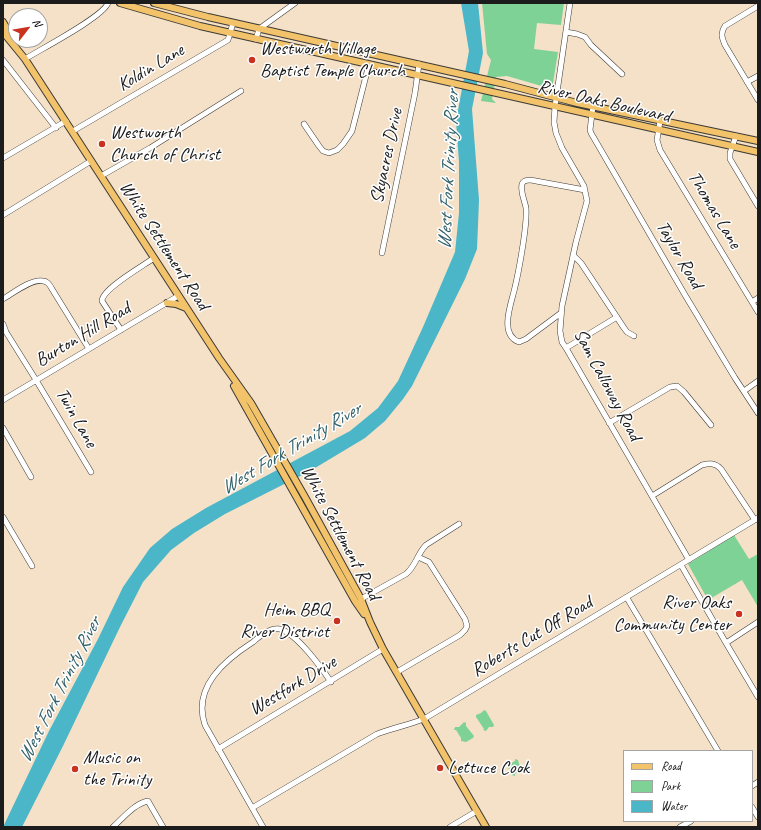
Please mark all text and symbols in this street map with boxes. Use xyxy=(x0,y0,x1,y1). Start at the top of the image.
north arrow xyxy=(8,8,48,48)
text: N xyxy=(30,16,45,29)
place label: Westworth Village Baptist Temple Church xyxy=(260,38,405,82)
street label: Koldin Lane xyxy=(114,39,188,97)
marker: Westworth Village Baptist Temple Church xyxy=(247,55,257,65)
street label: River Oaks Boulevard xyxy=(535,76,673,128)
water label: West Fork Trinity River xyxy=(433,90,465,250)
street label: Skyacres Drive xyxy=(366,106,408,206)
place label: Westworth Church of Christ xyxy=(110,122,220,166)
marker: Westworth Church of Christ xyxy=(97,139,107,149)
street label: Thomas Lane xyxy=(682,167,746,253)
street label: White Settlement Road xyxy=(114,177,214,315)
street label: Taylor Road xyxy=(650,217,708,293)
street label: Burton Hill Road xyxy=(31,298,135,372)
street label: Sam Calloway Road xyxy=(568,325,646,445)
street label: Twin Lane xyxy=(50,384,102,452)
water label: West Fork Trinity River xyxy=(217,398,365,500)
street label: White Settlement Road xyxy=(295,462,385,604)
street label: Roberts Cut Off Road xyxy=(467,592,597,682)
place label: River Oaks Community Center xyxy=(614,592,731,636)
place label: Heim BBQ River District xyxy=(240,599,329,643)
marker: River Oaks Community Center xyxy=(734,609,744,619)
water label: West Fork Trinity River xyxy=(13,614,107,766)
marker: Heim BBQ River District xyxy=(332,616,342,626)
street label: Westfork Drive xyxy=(245,651,341,721)
place label: Music on the Trinity xyxy=(83,747,151,791)
legend xyxy=(623,750,753,822)
place label: Lettuce Cook xyxy=(448,757,529,779)
text: Road xyxy=(661,758,681,774)
marker: Lettuce Cook xyxy=(435,763,445,773)
marker: Music on the Trinity xyxy=(70,764,80,774)
text: Park xyxy=(661,778,680,794)
text: Water xyxy=(661,798,687,814)

